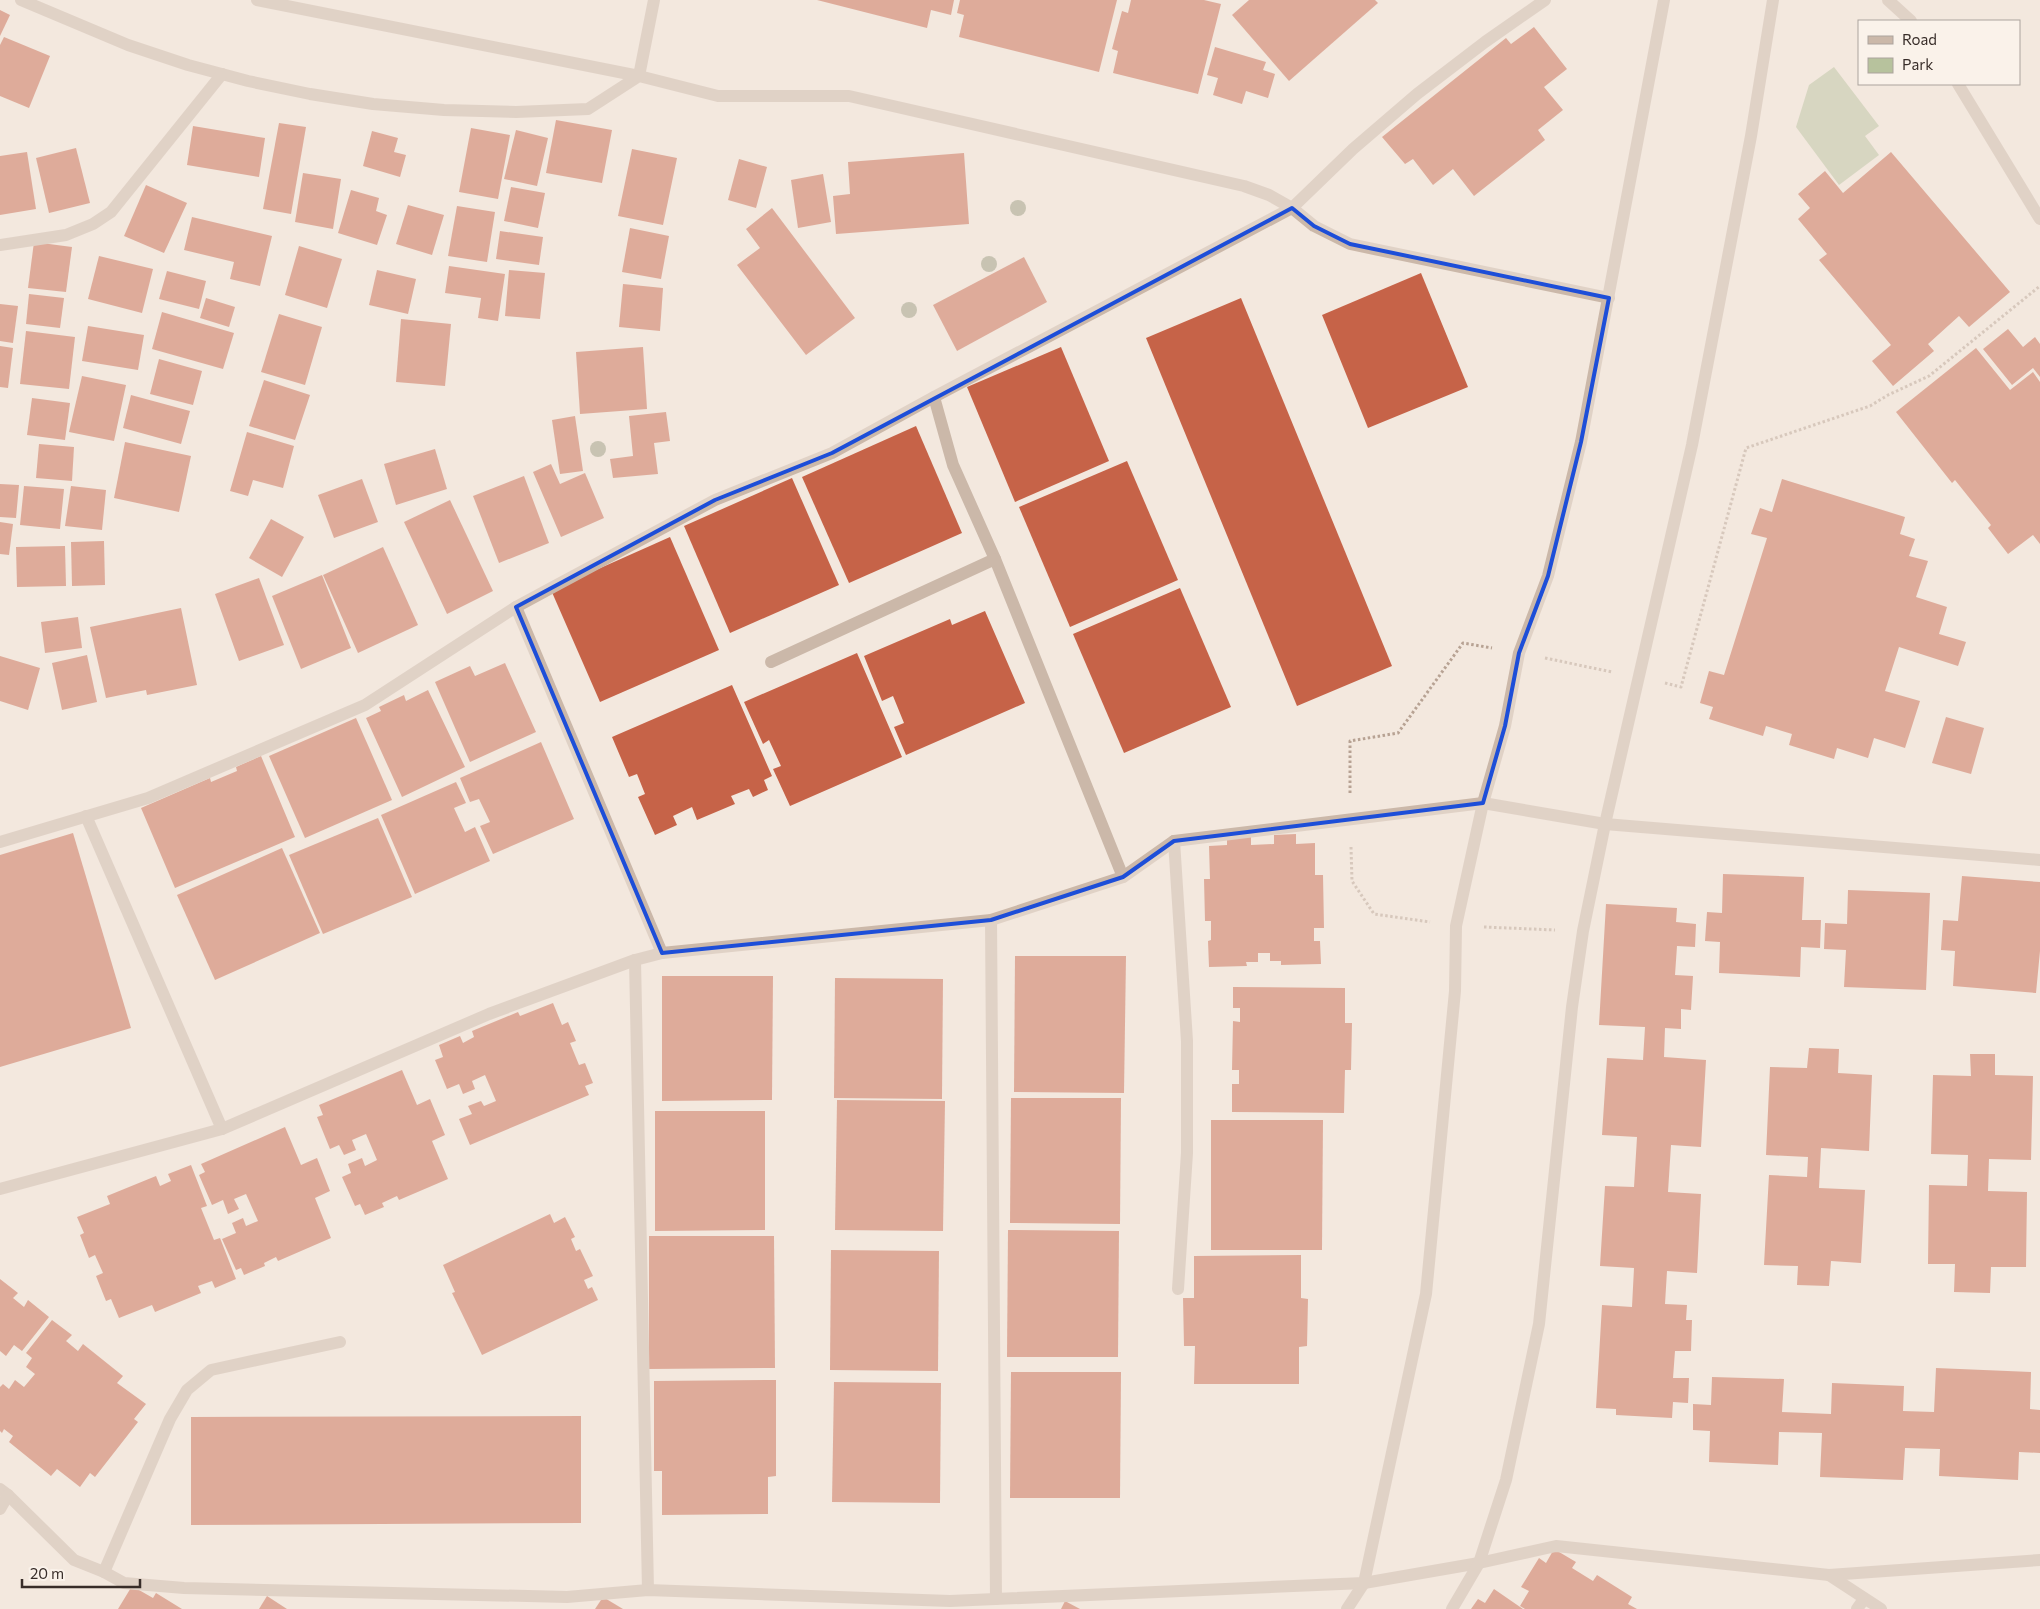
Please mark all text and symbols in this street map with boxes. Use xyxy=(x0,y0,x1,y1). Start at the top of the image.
legend xyxy=(1858,20,2020,85)
text: Road xyxy=(1902,30,1937,48)
text: Park xyxy=(1902,55,1933,73)
scale bar xyxy=(22,1556,140,1588)
text: 20 m xyxy=(30,1564,64,1582)

